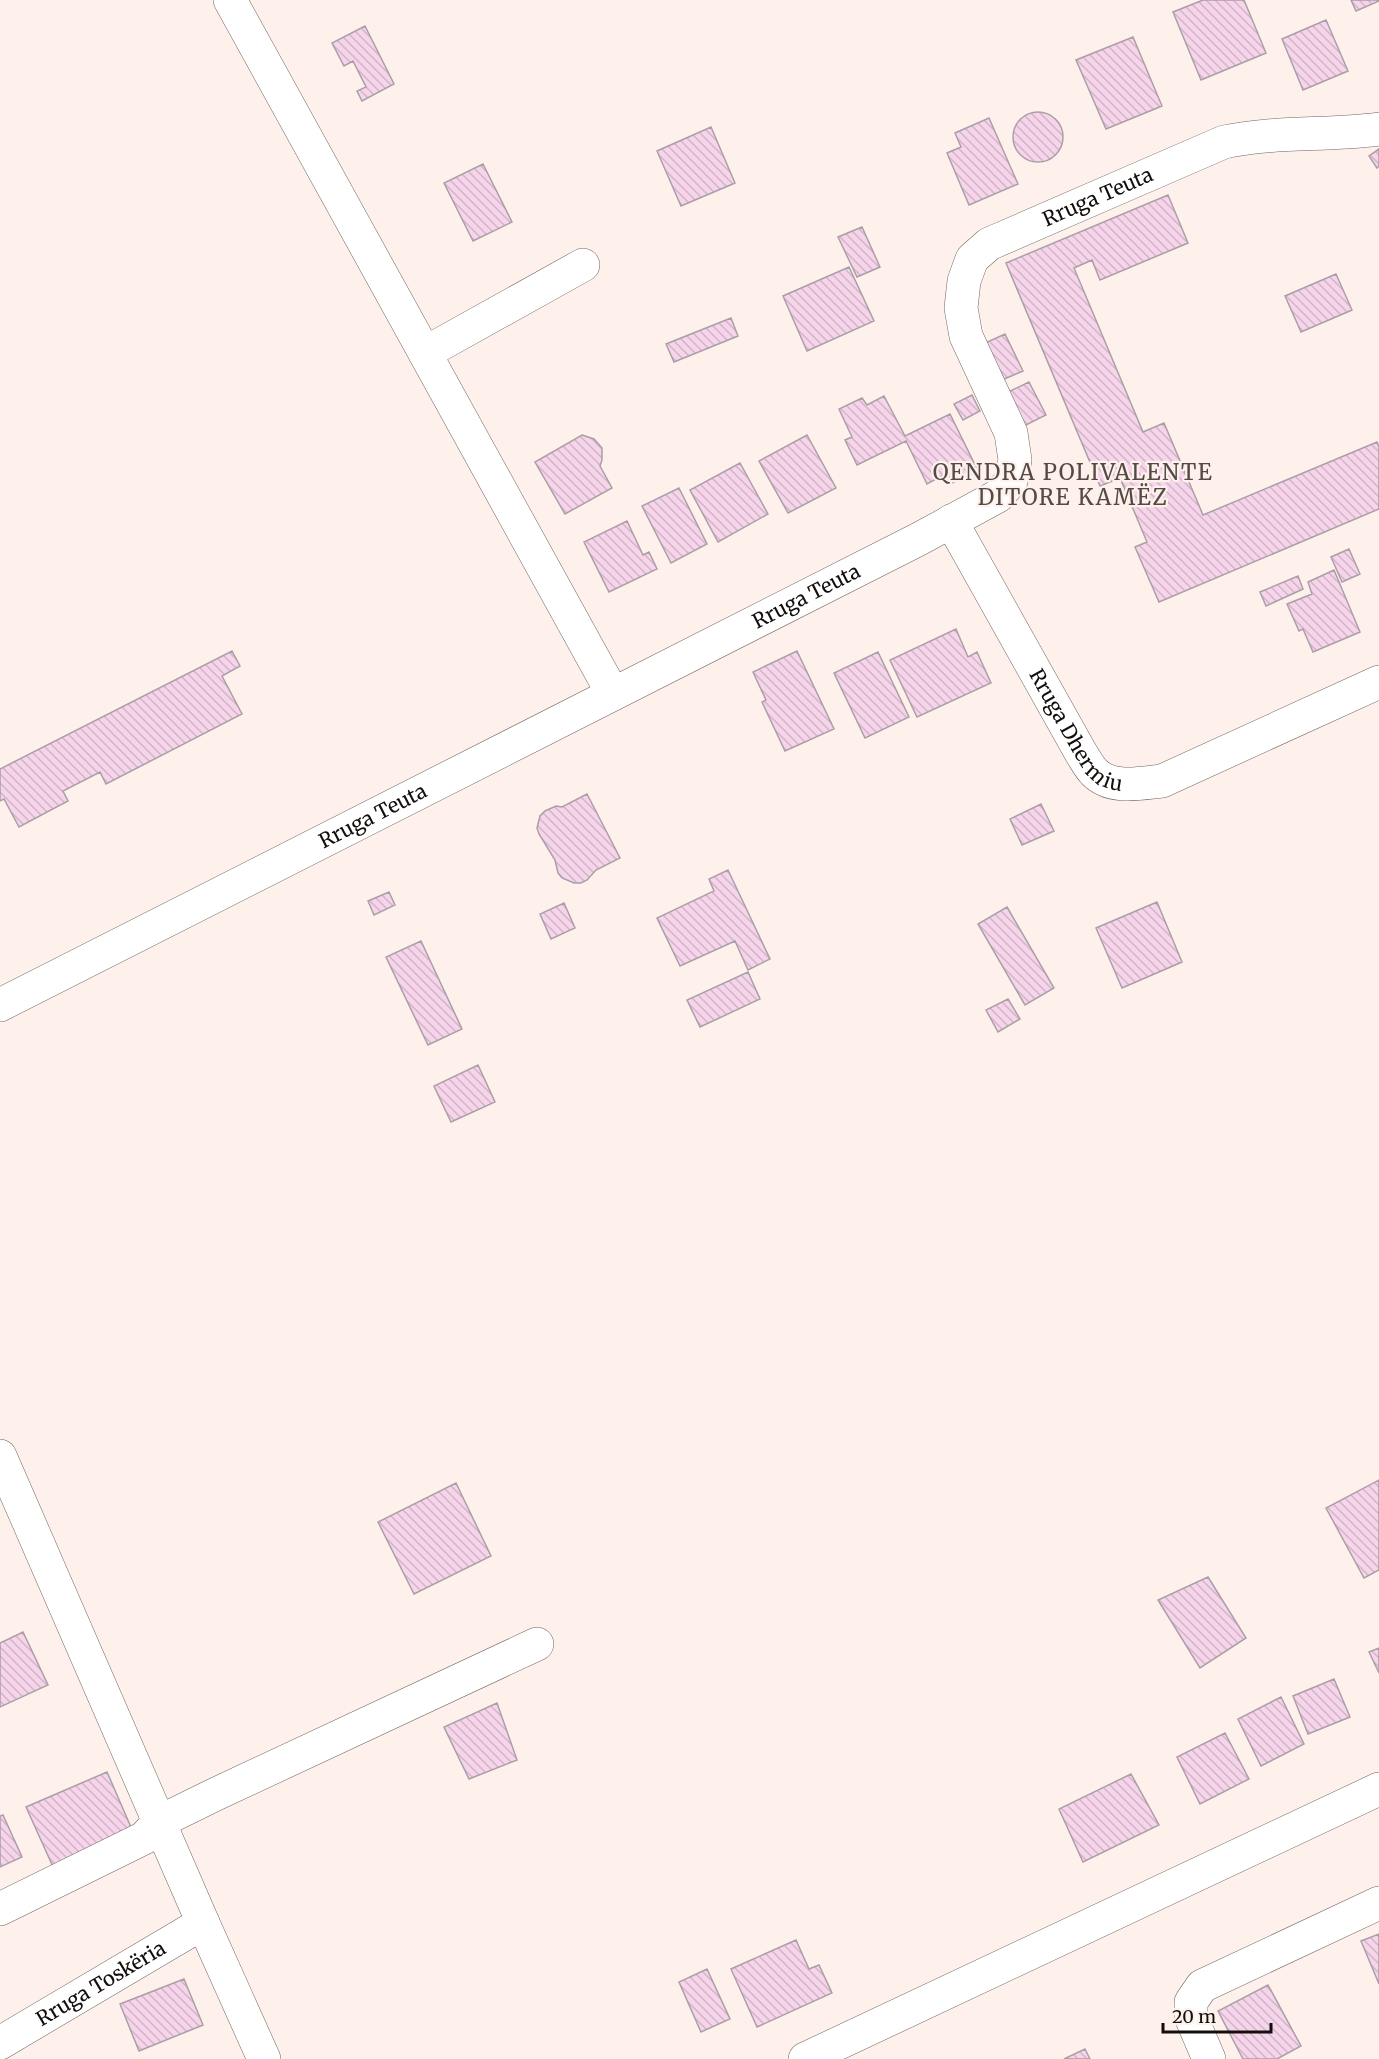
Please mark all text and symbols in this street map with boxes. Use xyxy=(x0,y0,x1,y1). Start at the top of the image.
street label: Rruga Teuta xyxy=(1039,161,1157,231)
district label: QENDRA POLIVALENTE DITORE KAMËZ xyxy=(933,458,1213,511)
street label: Rruga Teuta xyxy=(748,558,864,633)
street label: Rruga Dhermiu xyxy=(1024,664,1125,796)
street label: Rruga Teuta xyxy=(314,778,431,853)
street label: Rruga Toskëria xyxy=(31,1935,170,2031)
scale bar xyxy=(1163,1996,1271,2034)
text: 20 m xyxy=(1172,2005,1216,2028)

